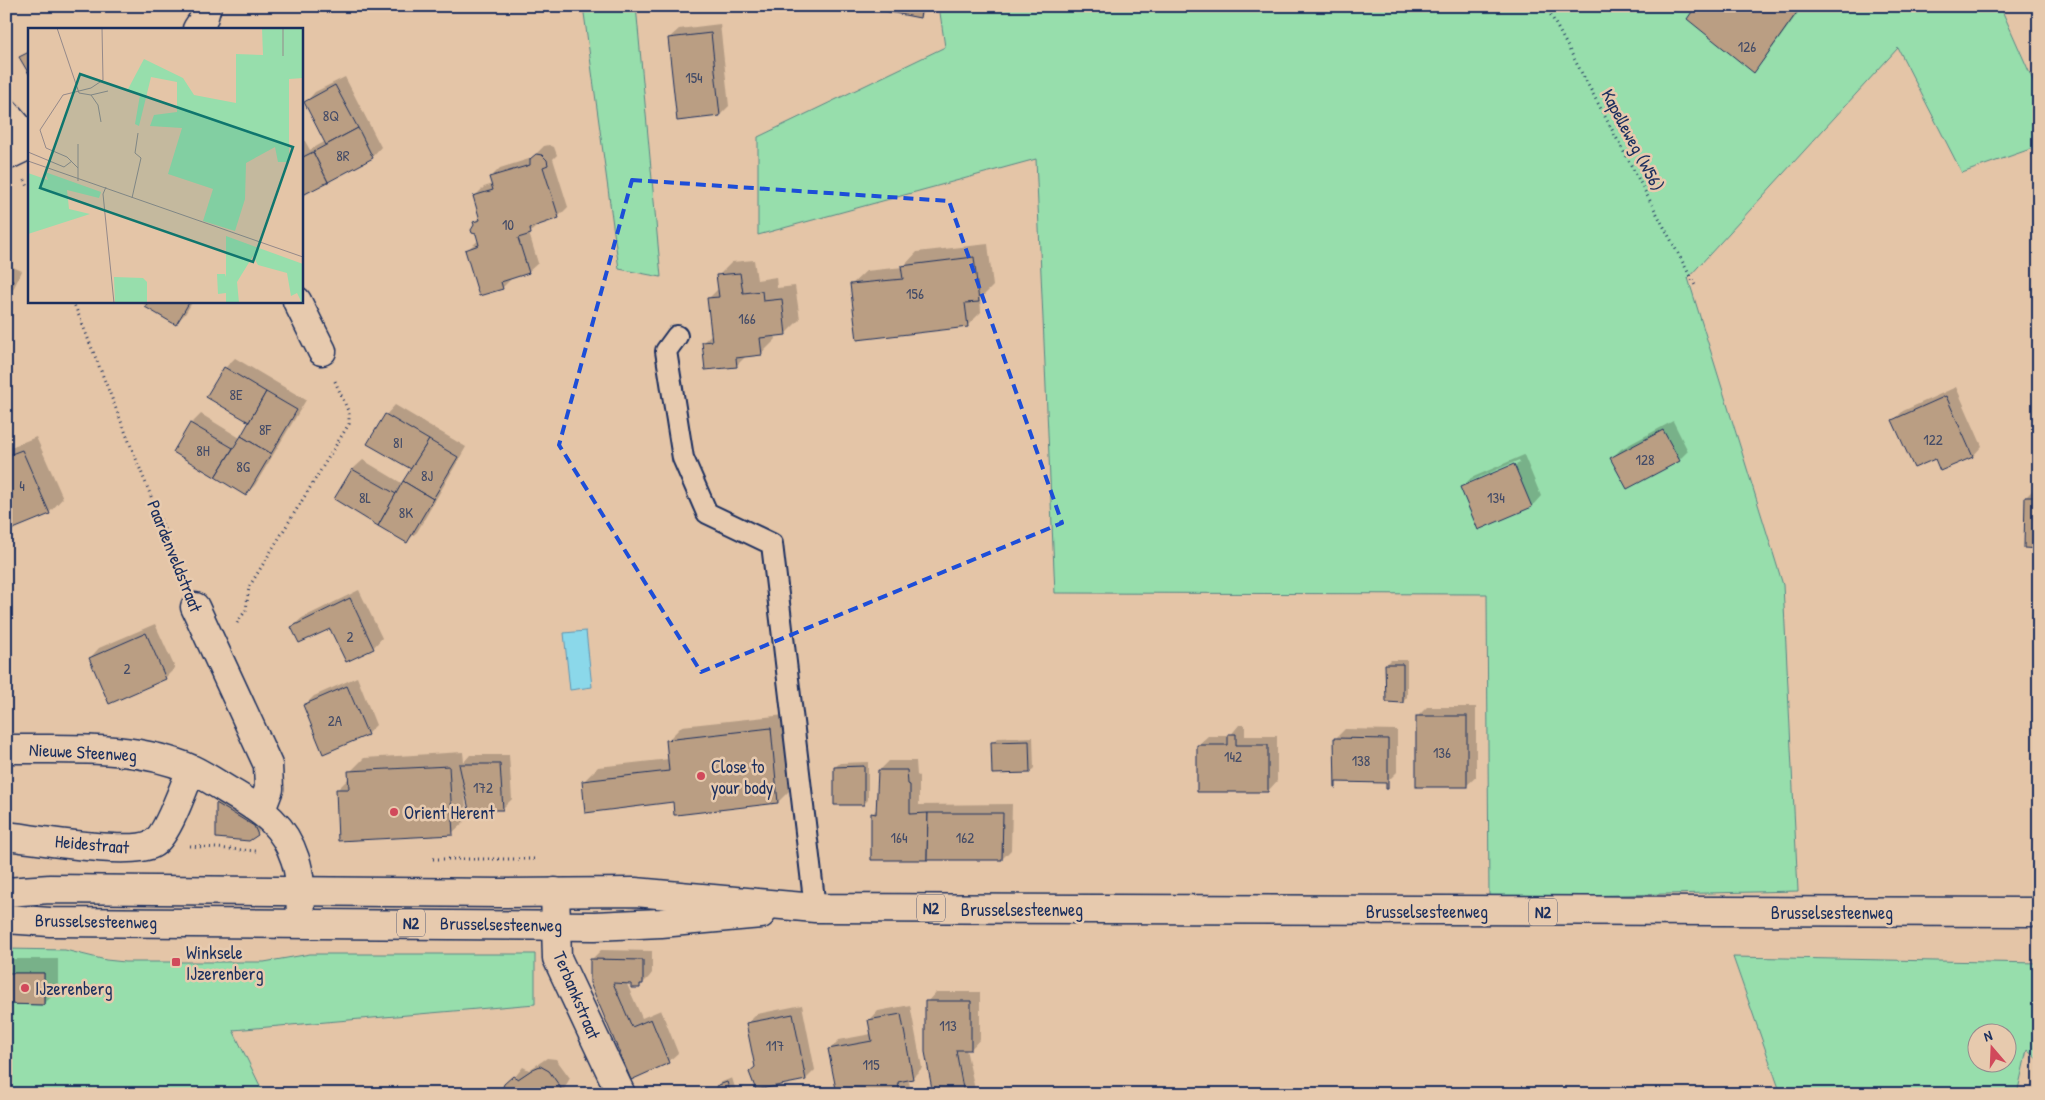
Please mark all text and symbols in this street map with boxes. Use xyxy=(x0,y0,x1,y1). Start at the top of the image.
inset map xyxy=(28,28,302,302)
house number: 126 xyxy=(1738,36,1756,57)
house number: 154 xyxy=(685,67,703,88)
street label: Kapelleweg (W56) xyxy=(1596,85,1670,195)
house number: 8Q xyxy=(323,105,339,126)
house number: 8R xyxy=(336,145,350,166)
house number: 10 xyxy=(502,214,514,235)
house number: 156 xyxy=(906,283,924,304)
house number: 166 xyxy=(738,308,756,329)
house number: 8E xyxy=(229,384,243,405)
house number: 8F xyxy=(259,419,271,440)
house number: 122 xyxy=(1923,429,1943,450)
house number: 8I xyxy=(393,432,403,453)
house number: 8H xyxy=(196,440,210,461)
house number: 128 xyxy=(1636,449,1654,470)
house number: 8G xyxy=(236,456,251,477)
house number: 8J xyxy=(421,465,433,486)
house number: 4 xyxy=(19,475,25,496)
house number: 8L xyxy=(359,487,371,508)
house number: 134 xyxy=(1487,487,1505,508)
street label: Paardenveldstraat xyxy=(141,496,209,616)
house number: 8K xyxy=(399,502,413,523)
house number: 2 xyxy=(346,626,354,647)
house number: 2 xyxy=(123,658,131,679)
house number: 2A xyxy=(328,710,343,731)
street label: Nieuwe Steenweg xyxy=(28,737,138,767)
house number: 136 xyxy=(1433,742,1451,763)
house number: 142 xyxy=(1224,746,1242,767)
house number: 138 xyxy=(1352,750,1370,771)
place label: Close to your body xyxy=(711,754,774,800)
marker: Close to your body xyxy=(695,770,707,782)
house number: 172 xyxy=(473,777,493,798)
place label: Orient Herent xyxy=(404,800,495,825)
marker: Orient Herent xyxy=(388,806,400,818)
house number: 164 xyxy=(890,827,908,848)
house number: 162 xyxy=(956,827,974,848)
street label: Heidestraat xyxy=(54,828,131,860)
road number: N2 xyxy=(917,894,945,921)
street label: Brusselsesteenweg xyxy=(961,897,1083,922)
street label: Brusselsesteenweg xyxy=(1366,899,1488,924)
road number: N2 xyxy=(1529,899,1557,926)
street label: Brusselsesteenweg xyxy=(1771,900,1893,925)
street label: Brusselsesteenweg xyxy=(35,907,157,935)
road number: N2 xyxy=(397,910,425,936)
street label: Brusselsesteenweg xyxy=(440,910,562,938)
place label: Winksele IJzerenberg xyxy=(186,940,264,986)
street label: Terbankstraat xyxy=(547,947,607,1043)
marker: Winksele IJzerenberg xyxy=(170,956,182,968)
place label: IJzerenberg xyxy=(35,976,113,1001)
marker: IJzerenberg xyxy=(19,982,31,994)
house number: 113 xyxy=(939,1015,957,1036)
north arrow xyxy=(1968,1022,2018,1072)
text: N xyxy=(1981,1025,1995,1045)
house number: 117 xyxy=(766,1035,784,1056)
house number: 115 xyxy=(862,1054,880,1075)

